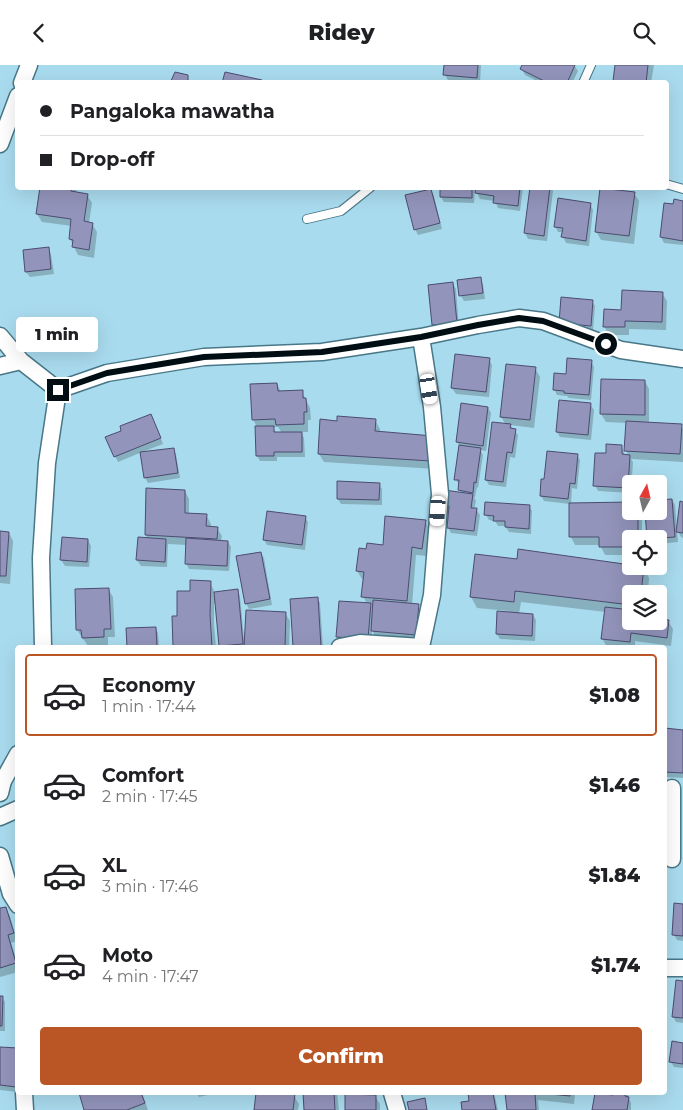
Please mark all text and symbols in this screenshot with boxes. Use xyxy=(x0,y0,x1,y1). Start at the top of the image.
icon: back xyxy=(25,19,53,47)
text: Ridey xyxy=(308,19,375,46)
icon: search xyxy=(630,19,658,47)
text: Pangaloka mawatha xyxy=(70,100,275,123)
text: Drop-off xyxy=(70,148,154,171)
callout: 1 min xyxy=(17,317,99,353)
text: 1 min xyxy=(35,325,79,344)
route start xyxy=(595,333,617,355)
car xyxy=(419,373,438,405)
route end xyxy=(47,379,69,401)
north arrow xyxy=(622,475,668,520)
map controls xyxy=(622,475,667,630)
car xyxy=(429,496,446,526)
button: locate xyxy=(622,530,667,575)
button: layers xyxy=(622,585,667,630)
icon: car xyxy=(42,673,87,718)
text: Economy xyxy=(102,674,195,697)
text: $1.08 xyxy=(589,684,640,707)
text: 1 min · 17:44 xyxy=(102,697,196,716)
icon: car xyxy=(42,763,87,808)
text: Comfort xyxy=(102,764,184,787)
text: $1.46 xyxy=(589,774,640,797)
text: 2 min · 17:45 xyxy=(102,787,198,806)
icon: car xyxy=(42,853,87,898)
text: XL xyxy=(102,854,127,877)
text: $1.84 xyxy=(589,864,640,887)
text: 3 min · 17:46 xyxy=(102,877,198,896)
icon: car xyxy=(42,943,87,988)
text: Moto xyxy=(102,944,153,967)
text: $1.74 xyxy=(591,954,640,977)
text: 4 min · 17:47 xyxy=(102,967,199,986)
button: Confirm xyxy=(40,1027,642,1085)

